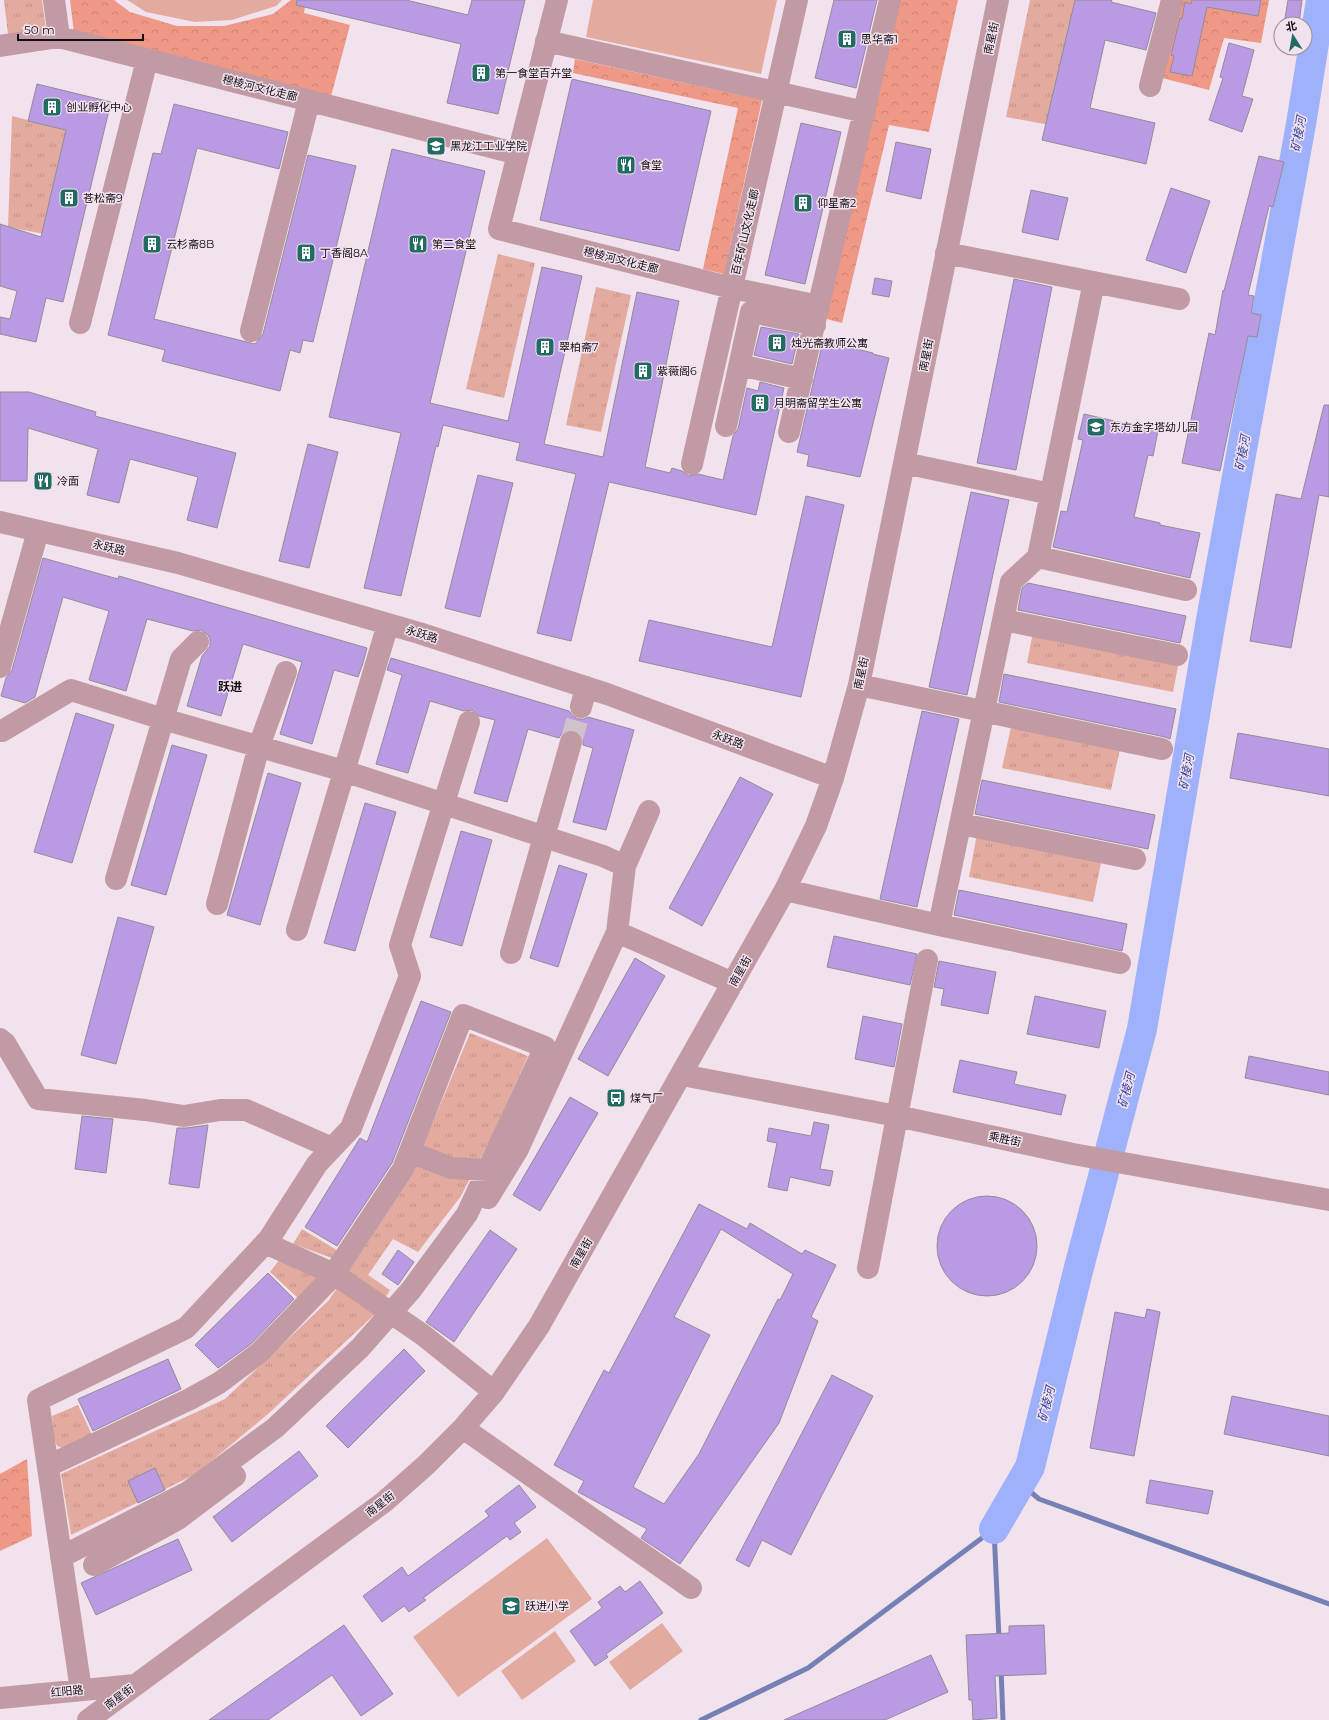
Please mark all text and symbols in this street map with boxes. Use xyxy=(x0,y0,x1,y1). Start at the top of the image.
scale bar xyxy=(18,16,143,42)
north arrow xyxy=(1273,16,1313,56)
text: 北 xyxy=(1284,18,1298,34)
street label: 南星街 xyxy=(981,20,1001,56)
text: 50 m xyxy=(24,22,55,37)
building icon: 思华斋1 xyxy=(836,28,858,50)
place label: 思华斋1 xyxy=(861,32,898,46)
building icon: 第一食堂百卉堂 xyxy=(470,62,492,84)
place label: 第一食堂百卉堂 xyxy=(495,66,572,80)
street label: 穆棱河文化走廊 xyxy=(221,72,299,104)
building icon: 创业孵化中心 xyxy=(41,96,63,118)
place label: 创业孵化中心 xyxy=(66,100,132,114)
water label: 矿棱河 xyxy=(1287,113,1309,153)
school or university icon: 黑龙江工业学院 xyxy=(425,135,447,157)
place label: 黑龙江工业学院 xyxy=(450,139,527,153)
restaurant icon: 食堂 xyxy=(615,154,637,176)
place label: 食堂 xyxy=(640,158,662,172)
building icon: 苍松斋9 xyxy=(58,187,80,209)
street label: 百年矿山文化走廊 xyxy=(728,188,762,276)
place label: 苍松斋9 xyxy=(83,191,123,205)
building icon: 仰星斋2 xyxy=(792,192,814,214)
place label: 仰星斋2 xyxy=(817,196,856,210)
building icon: 云杉斋8B xyxy=(141,233,163,255)
restaurant icon: 第二食堂 xyxy=(407,233,429,255)
place label: 云杉斋8B xyxy=(166,237,214,251)
place label: 第二食堂 xyxy=(432,237,476,251)
building icon: 丁香阁8A xyxy=(295,242,317,264)
street label: 穆棱河文化走廊 xyxy=(582,244,660,276)
place label: 丁香阁8A xyxy=(320,246,368,260)
building icon: 烛光斋教师公寓 xyxy=(766,332,788,354)
building icon: 翠柏斋7 xyxy=(534,336,556,358)
place label: 烛光斋教师公寓 xyxy=(791,336,868,350)
street label: 南星街 xyxy=(916,337,936,373)
place label: 翠柏斋7 xyxy=(559,340,598,354)
building icon: 紫薇阁6 xyxy=(632,360,654,382)
place label: 紫薇阁6 xyxy=(657,364,697,378)
building icon: 月明斋留学生公寓 xyxy=(749,392,771,414)
place label: 月明斋留学生公寓 xyxy=(774,396,862,410)
school or university icon: 东方金字塔幼儿园 xyxy=(1085,416,1107,438)
place label: 东方金字塔幼儿园 xyxy=(1110,420,1198,434)
water label: 矿棱河 xyxy=(1231,432,1253,472)
restaurant icon: 冷面 xyxy=(32,470,54,492)
place label: 冷面 xyxy=(57,474,79,488)
street label: 永跃路 xyxy=(91,536,127,558)
street label: 永跃路 xyxy=(404,622,440,646)
street label: 南星街 xyxy=(851,655,871,691)
district label: 跃进 xyxy=(218,679,242,694)
street label: 永跃路 xyxy=(710,727,746,751)
water label: 矿棱河 xyxy=(1175,751,1197,791)
street label: 南星街 xyxy=(726,953,754,989)
water label: 矿棱河 xyxy=(1114,1069,1138,1109)
bus stop icon: 煤气厂 xyxy=(605,1087,627,1109)
place label: 煤气厂 xyxy=(630,1091,663,1105)
street label: 乘胜街 xyxy=(987,1129,1023,1149)
street label: 南星街 xyxy=(567,1235,595,1271)
water label: 矿棱河 xyxy=(1034,1383,1058,1423)
street label: 南星街 xyxy=(363,1488,397,1520)
school or university icon: 跃进小学 xyxy=(500,1595,522,1617)
place label: 跃进小学 xyxy=(525,1599,569,1613)
street label: 南星街 xyxy=(102,1681,136,1713)
street label: 红阳路 xyxy=(50,1683,84,1699)

